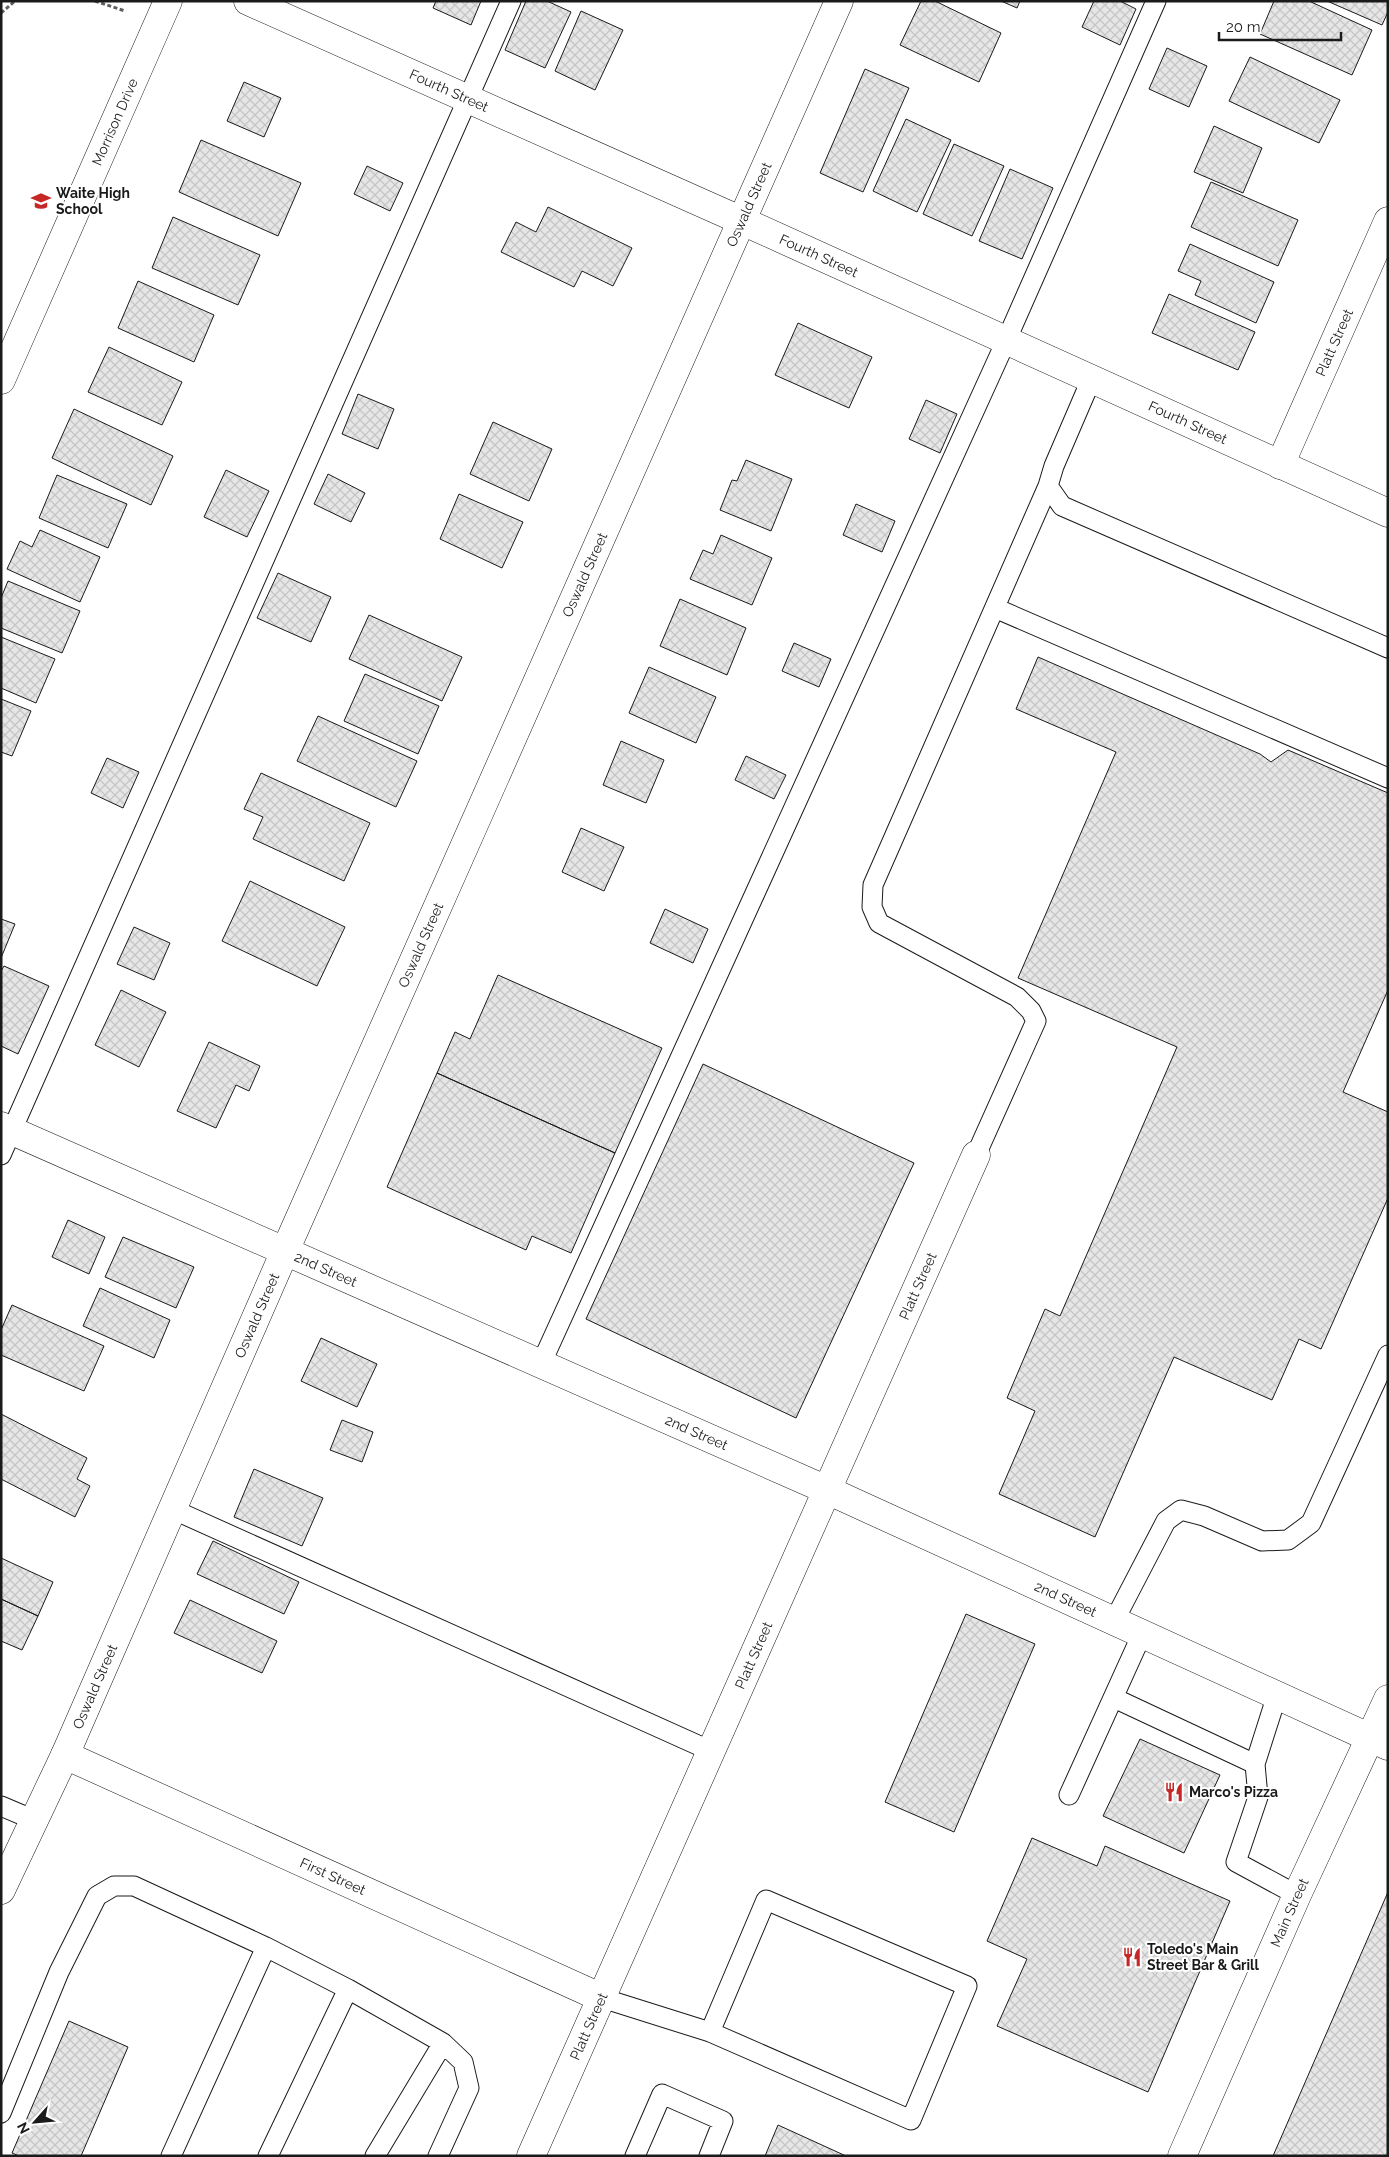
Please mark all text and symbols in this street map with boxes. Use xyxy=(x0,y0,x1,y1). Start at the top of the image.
scale bar xyxy=(1219,10,1342,42)
text: 20 m xyxy=(1226,18,1261,36)
street label: Fourth Street xyxy=(407,66,491,115)
street label: Morrison Drive xyxy=(88,76,141,168)
street label: Oswald Street xyxy=(723,159,775,249)
place label: Waite High School xyxy=(56,185,130,217)
school or university icon: Waite High School xyxy=(30,190,52,212)
street label: Fourth Street xyxy=(777,231,861,280)
street label: Platt Street xyxy=(1312,306,1356,379)
street label: Fourth Street xyxy=(1146,398,1230,447)
street label: Oswald Street xyxy=(559,530,611,620)
street label: Oswald Street xyxy=(395,900,446,990)
street label: 2nd Street xyxy=(292,1248,360,1290)
street label: Platt Street xyxy=(896,1250,940,1322)
street label: Oswald Street xyxy=(231,1270,283,1360)
street label: 2nd Street xyxy=(663,1412,730,1453)
street label: 2nd Street xyxy=(1032,1578,1100,1620)
street label: Platt Street xyxy=(732,1619,776,1691)
street label: Oswald Street xyxy=(69,1641,120,1732)
restaurant icon: Marco's Pizza xyxy=(1163,1781,1185,1803)
place label: Marco's Pizza xyxy=(1189,1784,1278,1800)
street label: First Street xyxy=(298,1854,368,1898)
street label: Main Street xyxy=(1267,1875,1312,1949)
place label: Toledo's Main Street Bar & Grill xyxy=(1147,1941,1259,1973)
restaurant icon: Toledo's Main Street Bar & Grill xyxy=(1121,1946,1143,1968)
street label: Platt Street xyxy=(567,1990,611,2062)
north arrow xyxy=(10,2097,60,2147)
text: N xyxy=(14,2120,33,2136)

